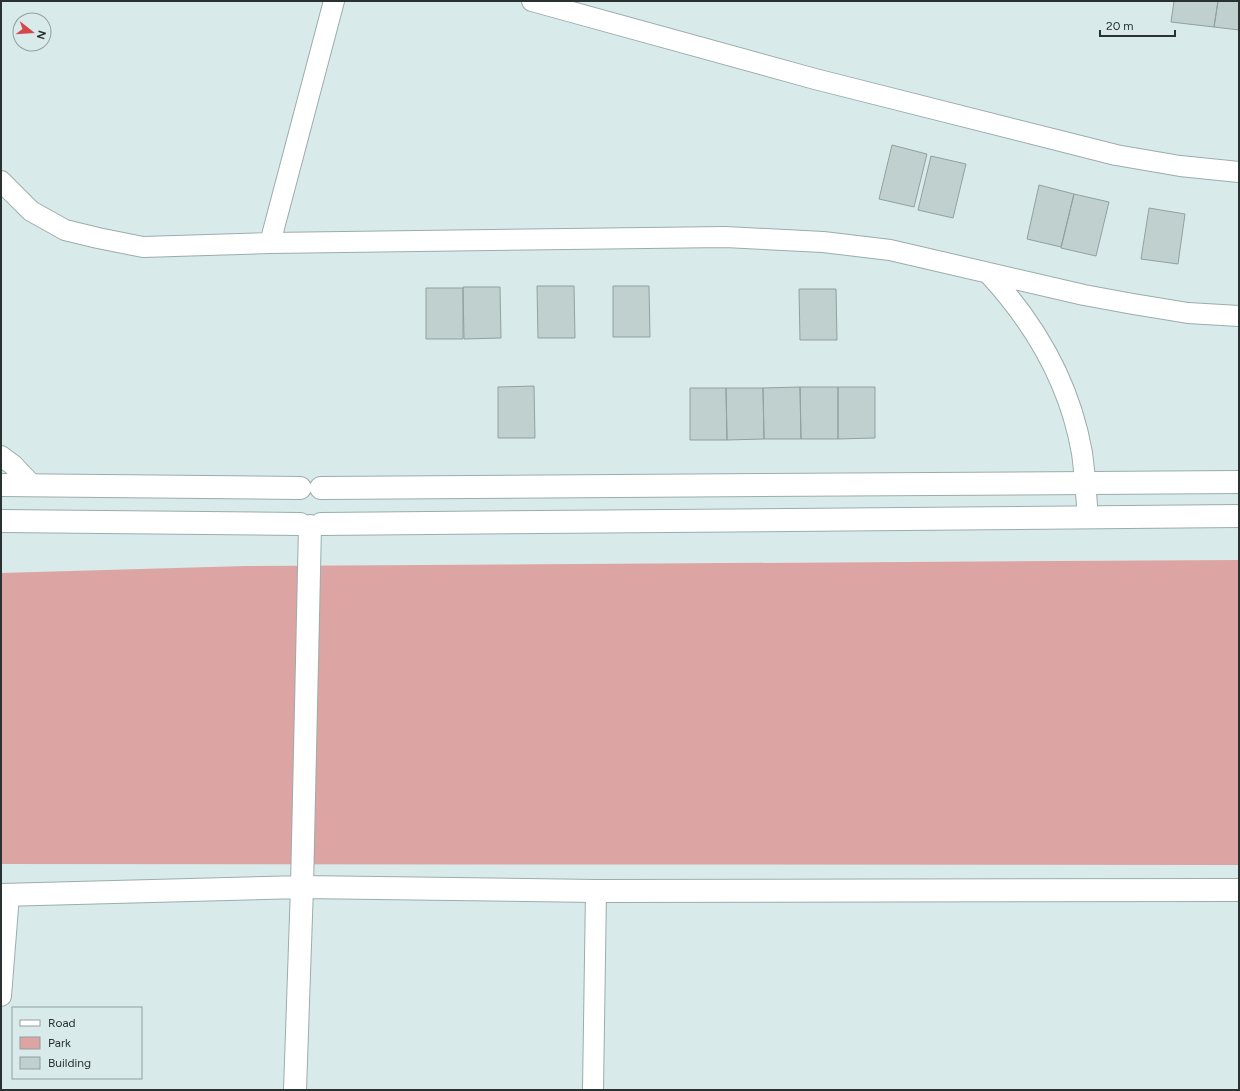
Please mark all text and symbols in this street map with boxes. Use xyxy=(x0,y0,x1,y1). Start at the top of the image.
north arrow xyxy=(12,12,52,52)
scale bar xyxy=(1100,12,1175,38)
text: 20 m xyxy=(1106,19,1134,33)
text: N xyxy=(34,29,49,41)
legend xyxy=(12,1007,142,1079)
text: Road xyxy=(48,1016,76,1030)
text: Park xyxy=(48,1036,71,1050)
text: Building xyxy=(48,1056,91,1070)

